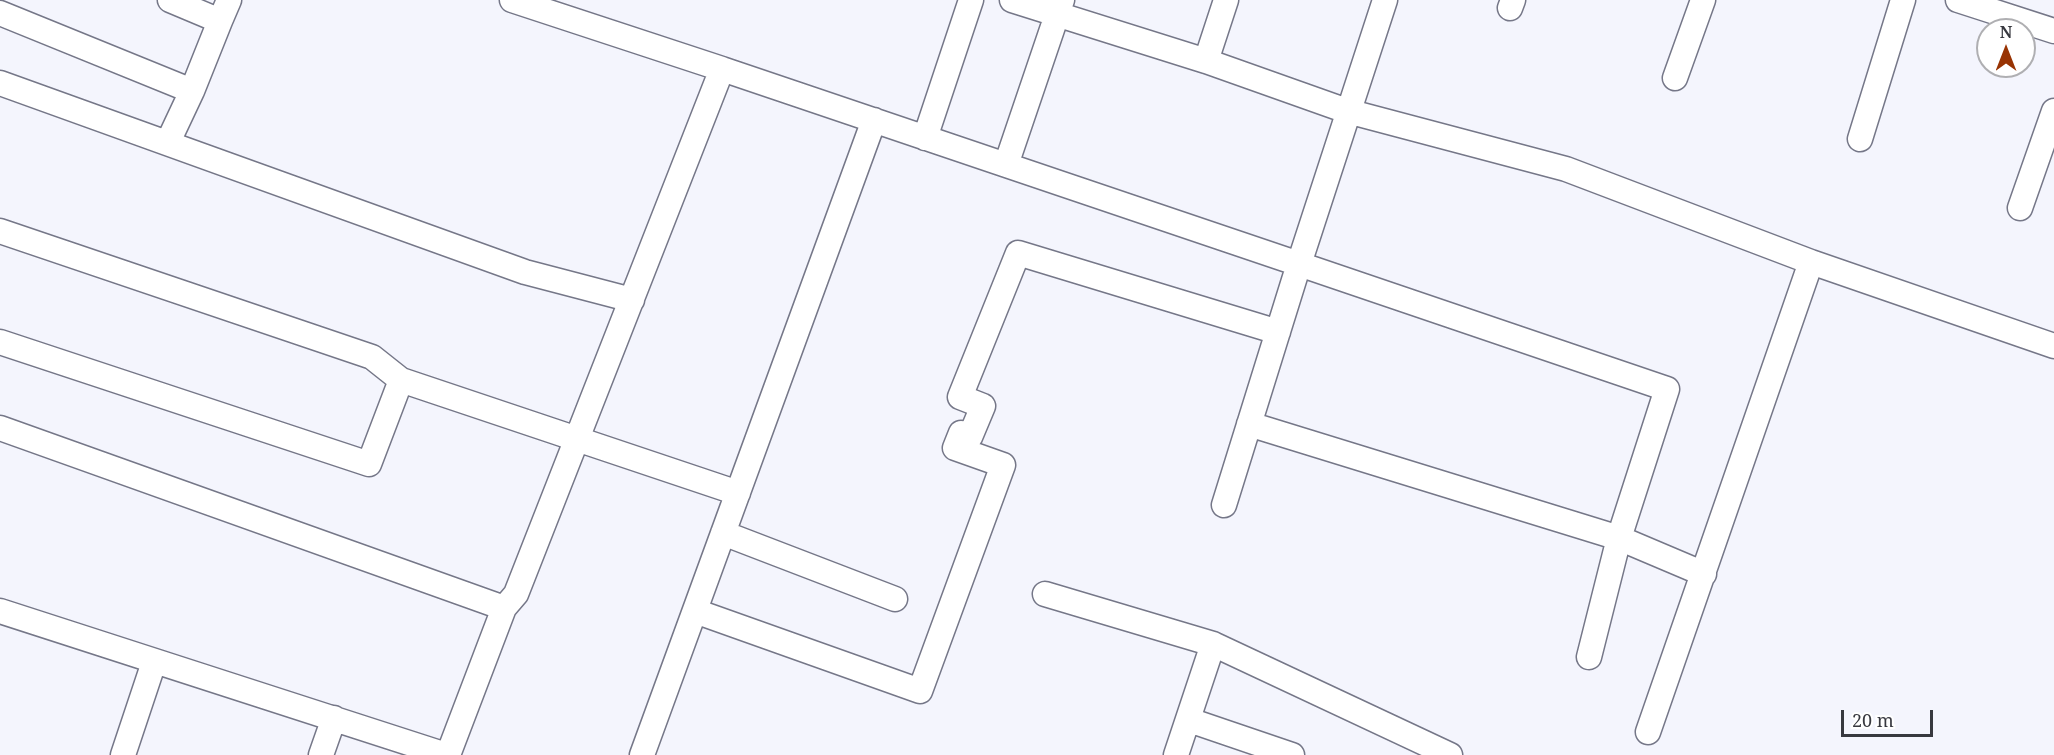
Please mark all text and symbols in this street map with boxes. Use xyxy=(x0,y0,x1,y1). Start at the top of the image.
north arrow xyxy=(1976,18,2036,78)
text: N xyxy=(2000,21,2012,43)
scale bar xyxy=(1844,698,1936,736)
text: 20 m xyxy=(1852,708,1894,732)

